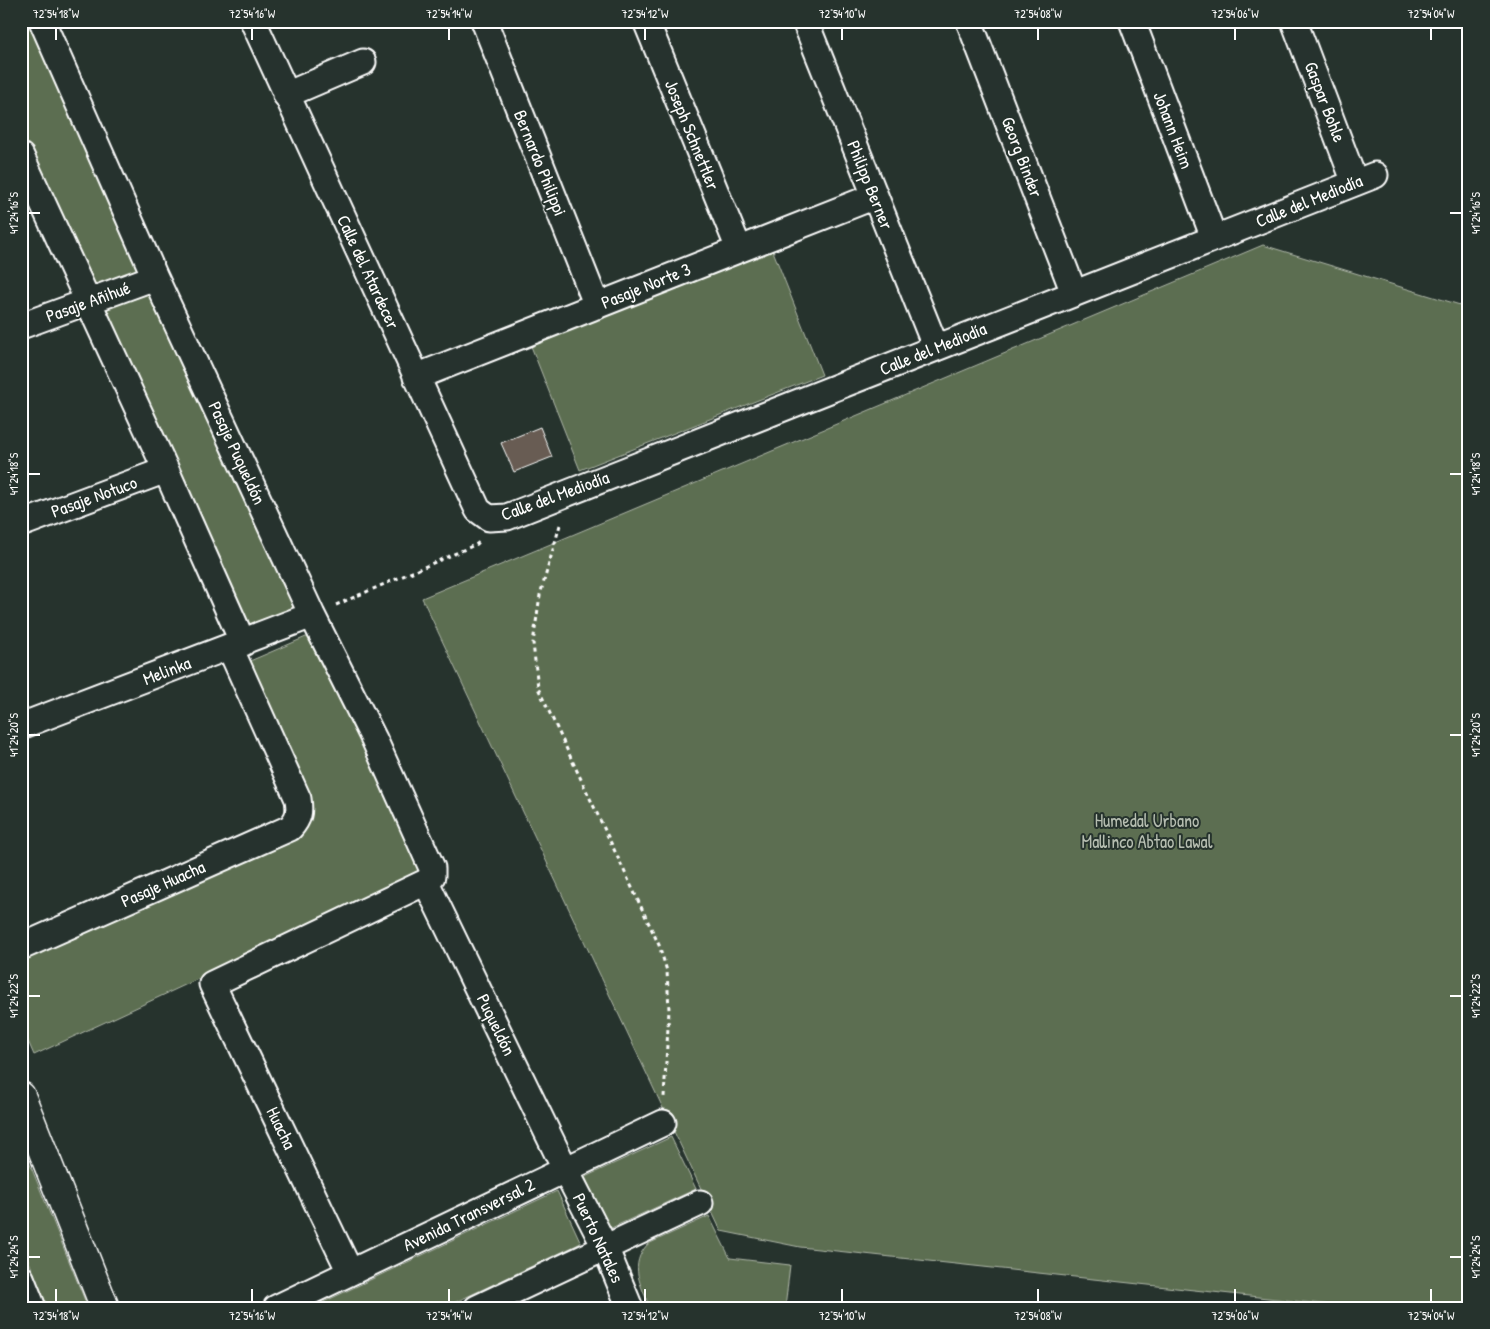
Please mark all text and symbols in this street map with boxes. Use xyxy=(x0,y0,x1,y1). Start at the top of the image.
text: 72°54'18"W xyxy=(33,5,80,22)
text: 72°54'16"W xyxy=(229,5,276,22)
text: 72°54'14"W xyxy=(426,5,472,22)
text: 72°54'12"W xyxy=(622,5,669,22)
text: 72°54'10"W xyxy=(819,5,866,22)
text: 72°54'08"W xyxy=(1014,5,1062,22)
text: 72°54'06"W xyxy=(1211,5,1259,22)
text: 72°54'04"W xyxy=(1408,5,1455,22)
street label: Gaspar Bohle xyxy=(1299,58,1352,146)
street label: Joseph Schnettler xyxy=(659,76,726,194)
street label: Johann Heim xyxy=(1147,88,1200,172)
street label: Bernardo Philippi xyxy=(508,106,573,220)
street label: Georg Binder xyxy=(996,113,1049,201)
street label: Philipp Berner xyxy=(841,137,900,233)
street label: Calle del Mediodía xyxy=(1252,168,1366,233)
text: 41°24'16"S xyxy=(5,192,22,234)
text: 41°24'16"S xyxy=(1467,192,1484,234)
street label: Calle del Atardecer xyxy=(331,211,406,333)
street label: Pasaje Norte 3 xyxy=(597,256,694,315)
street label: Pasaje Añihué xyxy=(42,275,134,328)
street label: Calle del Mediodía xyxy=(876,316,990,381)
street label: Pasaje Puqueldón xyxy=(203,397,272,508)
text: 41°24'18"S xyxy=(5,452,22,495)
text: 41°24'18"S xyxy=(1467,452,1484,495)
street label: Calle del Mediodía xyxy=(497,464,612,527)
street label: Pasaje Notuco xyxy=(47,469,140,524)
street label: Melinka xyxy=(139,650,194,691)
text: 41°24'20"S xyxy=(5,713,22,757)
text: 41°24'20"S xyxy=(1467,713,1484,757)
park label: Humedal Urbano Mallinco Abtao Lawal xyxy=(1082,808,1213,854)
street label: Pasaje Huacha xyxy=(117,854,209,913)
text: 41°24'22"S xyxy=(5,973,22,1018)
text: 41°24'22"S xyxy=(1467,973,1484,1018)
street label: Puqueldón xyxy=(471,990,522,1060)
street label: Huacha xyxy=(261,1102,302,1153)
street label: Avenida Transversal 2 xyxy=(399,1172,539,1257)
street label: Puerto Natales xyxy=(567,1189,630,1287)
text: 41°24'24"S xyxy=(5,1235,22,1278)
text: 41°24'24"S xyxy=(1467,1235,1484,1278)
text: 72°54'18"W xyxy=(33,1307,80,1324)
text: 72°54'16"W xyxy=(229,1307,276,1324)
text: 72°54'14"W xyxy=(426,1307,472,1324)
text: 72°54'12"W xyxy=(622,1307,669,1324)
text: 72°54'10"W xyxy=(819,1307,866,1324)
text: 72°54'08"W xyxy=(1014,1307,1062,1324)
text: 72°54'06"W xyxy=(1211,1307,1259,1324)
text: 72°54'04"W xyxy=(1408,1307,1455,1324)

